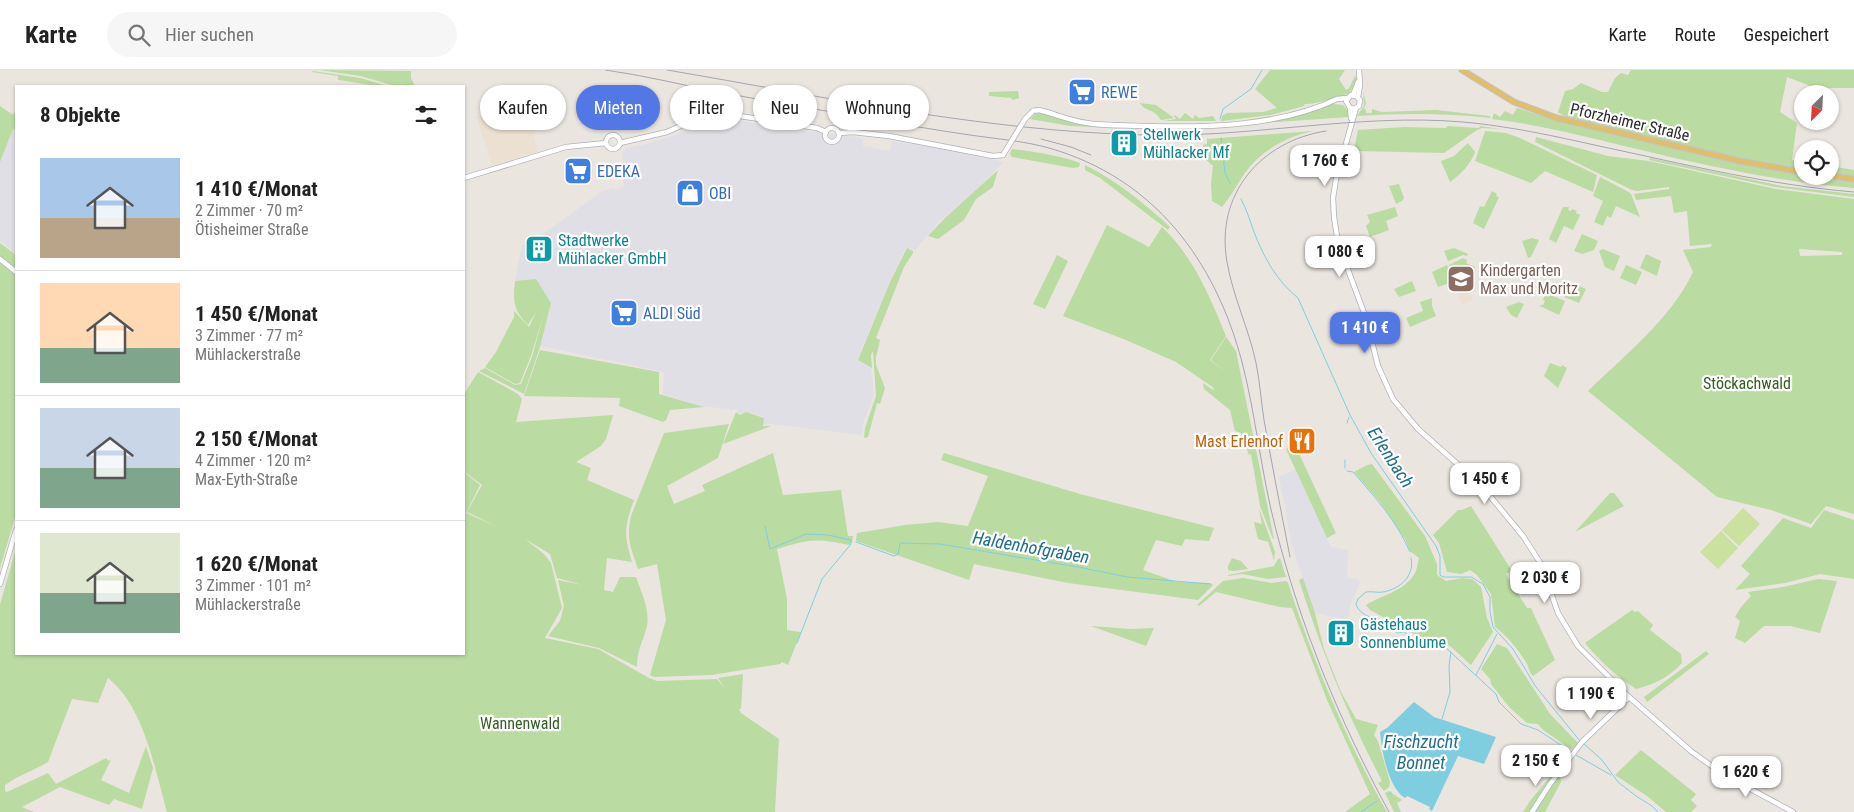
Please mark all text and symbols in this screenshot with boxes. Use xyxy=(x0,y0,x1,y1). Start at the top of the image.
search box xyxy=(107,12,457,57)
text: Karte xyxy=(25,21,77,49)
icon: search xyxy=(125,21,153,49)
text: Hier suchen xyxy=(165,23,254,46)
text: Karte xyxy=(1608,24,1647,45)
text: Route xyxy=(1675,24,1716,45)
text: Gespeichert xyxy=(1744,24,1829,45)
supermarket icon: REWE xyxy=(1067,77,1097,107)
place label: REWE xyxy=(1101,83,1138,102)
chip: Kaufen xyxy=(480,85,566,130)
chip: Mieten xyxy=(576,85,660,130)
chip: Filter xyxy=(670,85,743,130)
chip: Neu xyxy=(753,85,817,130)
chip: Wohnung xyxy=(827,85,929,130)
north arrow xyxy=(1794,85,1839,130)
map controls xyxy=(1794,85,1839,185)
street label: Pforzheimer Straße xyxy=(1568,99,1692,145)
icon: filters xyxy=(412,101,440,129)
text: 8 Objekte xyxy=(40,103,120,127)
place label: Stellwerk Mühlacker Mf xyxy=(1143,125,1230,162)
building icon: Stellwerk Mühlacker Mf xyxy=(1109,128,1139,158)
button: locate xyxy=(1794,140,1839,185)
pin: 1 760 € xyxy=(1279,144,1371,187)
text: 1 760 € xyxy=(1301,151,1349,170)
supermarket icon: EDEKA xyxy=(563,156,593,186)
place label: EDEKA xyxy=(597,162,640,181)
text: 1 410 €/Monat xyxy=(195,177,318,201)
icon: home xyxy=(80,178,140,238)
shop icon: OBI xyxy=(675,178,705,208)
place label: OBI xyxy=(709,184,731,203)
text: 2 Zimmer · 70 m² xyxy=(195,201,303,220)
text: Ötisheimer Straße xyxy=(195,220,308,239)
place label: Stadtwerke Mühlacker GmbH xyxy=(558,231,667,268)
building icon: Stadtwerke Mühlacker GmbH xyxy=(524,234,554,264)
pin: 1 080 € xyxy=(1294,236,1386,278)
text: 1 080 € xyxy=(1316,242,1364,261)
place label: Kindergarten Max und Moritz xyxy=(1480,261,1578,298)
school or university icon: Kindergarten Max und Moritz xyxy=(1446,264,1476,294)
supermarket icon: ALDI Süd xyxy=(609,298,639,328)
text: 1 450 €/Monat xyxy=(195,302,318,326)
icon: home xyxy=(80,303,140,363)
place label: ALDI Süd xyxy=(643,304,701,323)
pin: 1 410 € xyxy=(1319,312,1411,354)
text: 1 410 € xyxy=(1341,318,1389,337)
text: 3 Zimmer · 77 m² xyxy=(195,326,303,345)
text: Mühlackerstraße xyxy=(195,345,301,364)
park label: Stöckachwald xyxy=(1703,374,1791,393)
water label: Erlenbach xyxy=(1364,423,1418,491)
restaurant icon: Mast Erlenhof xyxy=(1287,426,1317,456)
text: 2 150 €/Monat xyxy=(195,427,318,451)
icon: home xyxy=(80,428,140,488)
place label: Mast Erlenhof xyxy=(1195,432,1283,451)
text: 4 Zimmer · 120 m² xyxy=(195,451,311,470)
pin: 1 450 € xyxy=(1439,462,1531,505)
text: 1 450 € xyxy=(1461,469,1509,488)
text: Max-Eyth-Straße xyxy=(195,470,298,489)
water label: Haldenhofgraben xyxy=(971,526,1091,568)
text: 1 620 €/Monat xyxy=(195,552,318,576)
icon: home xyxy=(80,553,140,613)
pin: 2 030 € xyxy=(1499,562,1591,604)
text: 2 030 € xyxy=(1521,568,1569,587)
text: 3 Zimmer · 101 m² xyxy=(195,576,311,595)
text: Mühlackerstraße xyxy=(195,595,301,614)
place label: Gästehaus Sonnenblume xyxy=(1360,615,1446,652)
building icon: Gästehaus Sonnenblume xyxy=(1326,618,1356,648)
pin: 1 190 € xyxy=(1545,678,1637,720)
text: 1 190 € xyxy=(1567,684,1615,703)
park label: Wannenwald xyxy=(480,714,560,733)
water label: Fischzucht Bonnet xyxy=(1384,731,1459,773)
pin: 2 150 € xyxy=(1490,744,1582,787)
text: 2 150 € xyxy=(1512,751,1560,770)
pin: 1 620 € xyxy=(1700,756,1792,798)
text: 1 620 € xyxy=(1722,762,1770,781)

